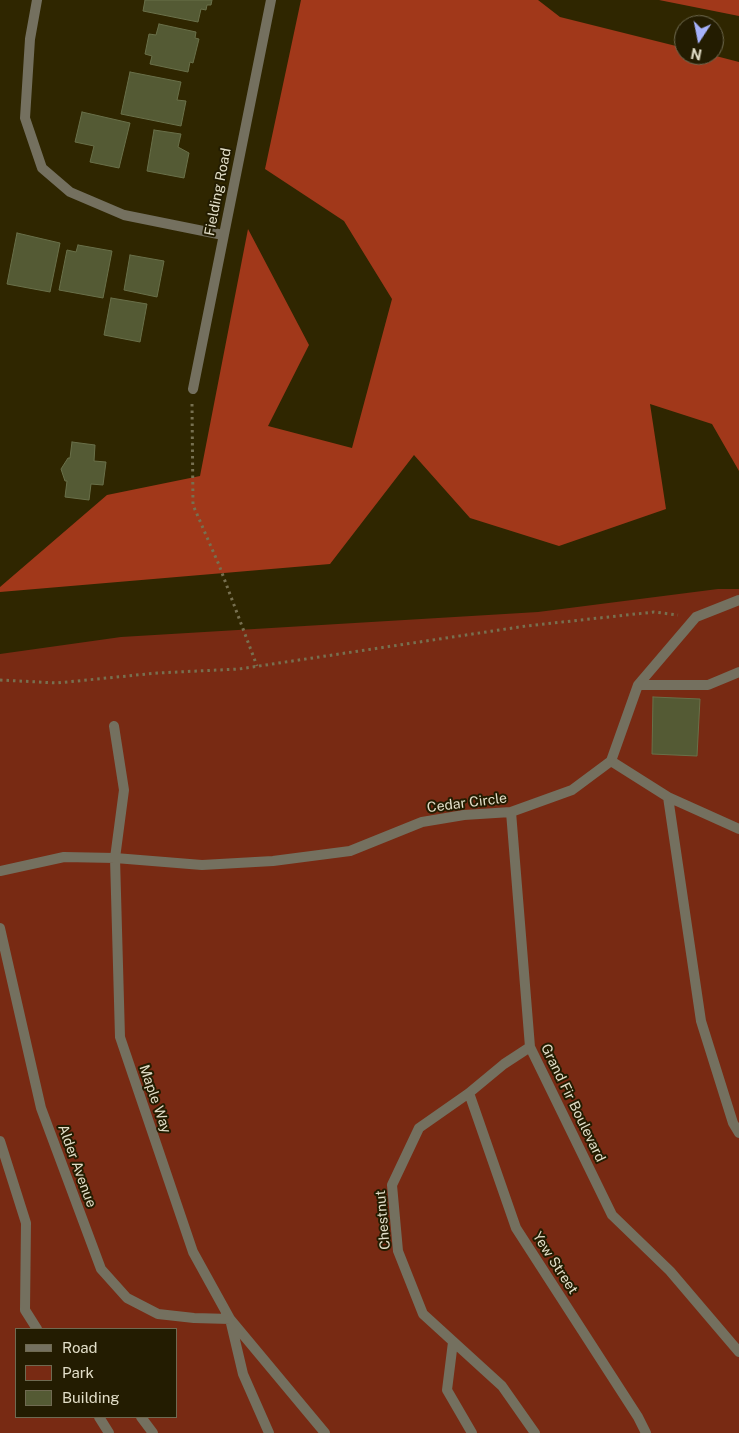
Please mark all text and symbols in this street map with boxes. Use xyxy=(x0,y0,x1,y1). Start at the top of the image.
north arrow xyxy=(674,15,724,65)
text: N xyxy=(689,45,703,63)
street label: Fielding Road xyxy=(201,147,235,237)
street label: Cedar Circle xyxy=(426,790,508,816)
street label: Grand Fir Boulevard xyxy=(537,1041,609,1165)
street label: Maple Way xyxy=(135,1063,175,1135)
street label: Alder Avenue xyxy=(54,1122,100,1210)
street label: Chestnut xyxy=(372,1190,394,1250)
street label: Yew Street xyxy=(529,1229,581,1297)
legend xyxy=(15,1328,178,1418)
text: Road xyxy=(62,1339,98,1356)
text: Park xyxy=(62,1364,94,1381)
text: Building xyxy=(62,1389,120,1406)

